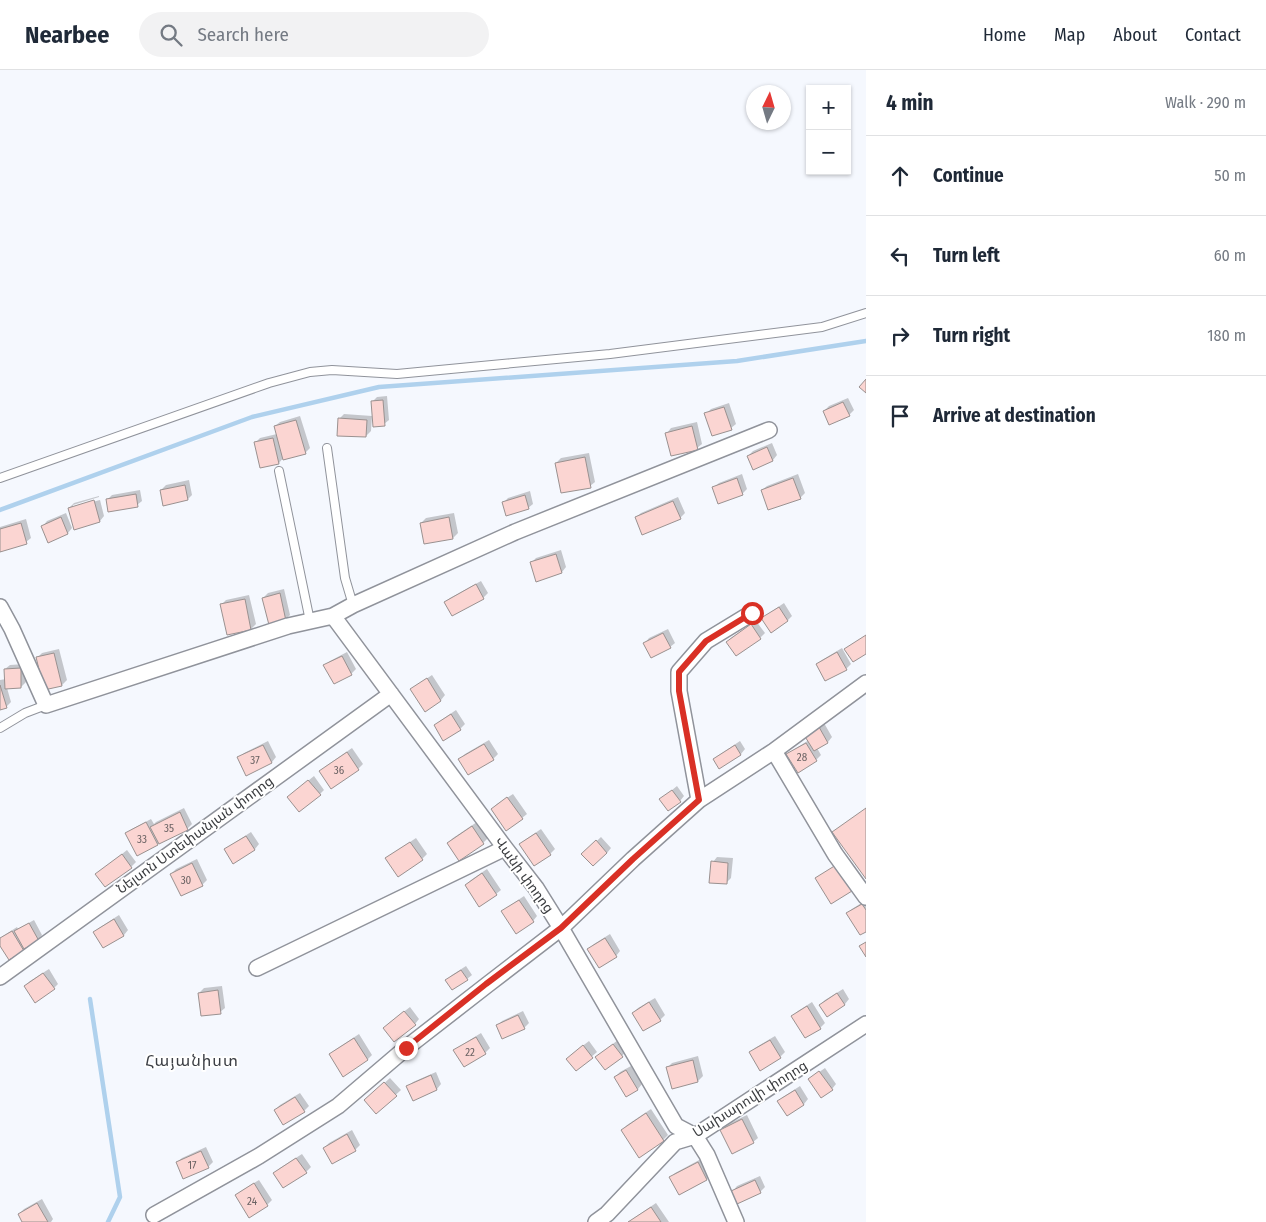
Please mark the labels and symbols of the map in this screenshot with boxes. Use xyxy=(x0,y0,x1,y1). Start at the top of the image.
north arrow xyxy=(746,85,791,130)
route start xyxy=(741,602,764,625)
house number: 28 xyxy=(797,751,808,764)
house number: 37 xyxy=(250,754,260,767)
house number: 36 xyxy=(334,764,345,777)
street label: Նելսոն Ստեփանյան փողոց xyxy=(113,772,277,898)
house number: 35 xyxy=(164,822,174,835)
house number: 33 xyxy=(137,833,147,846)
street label: Վանի փողոց xyxy=(491,834,557,916)
house number: 30 xyxy=(181,874,192,887)
route end xyxy=(395,1037,418,1060)
house number: 22 xyxy=(465,1046,475,1059)
district label: Հայանիստ xyxy=(145,1051,239,1070)
street label: Սախարովի փողոց xyxy=(689,1057,811,1141)
house number: 17 xyxy=(188,1159,197,1172)
house number: 24 xyxy=(247,1195,258,1208)

